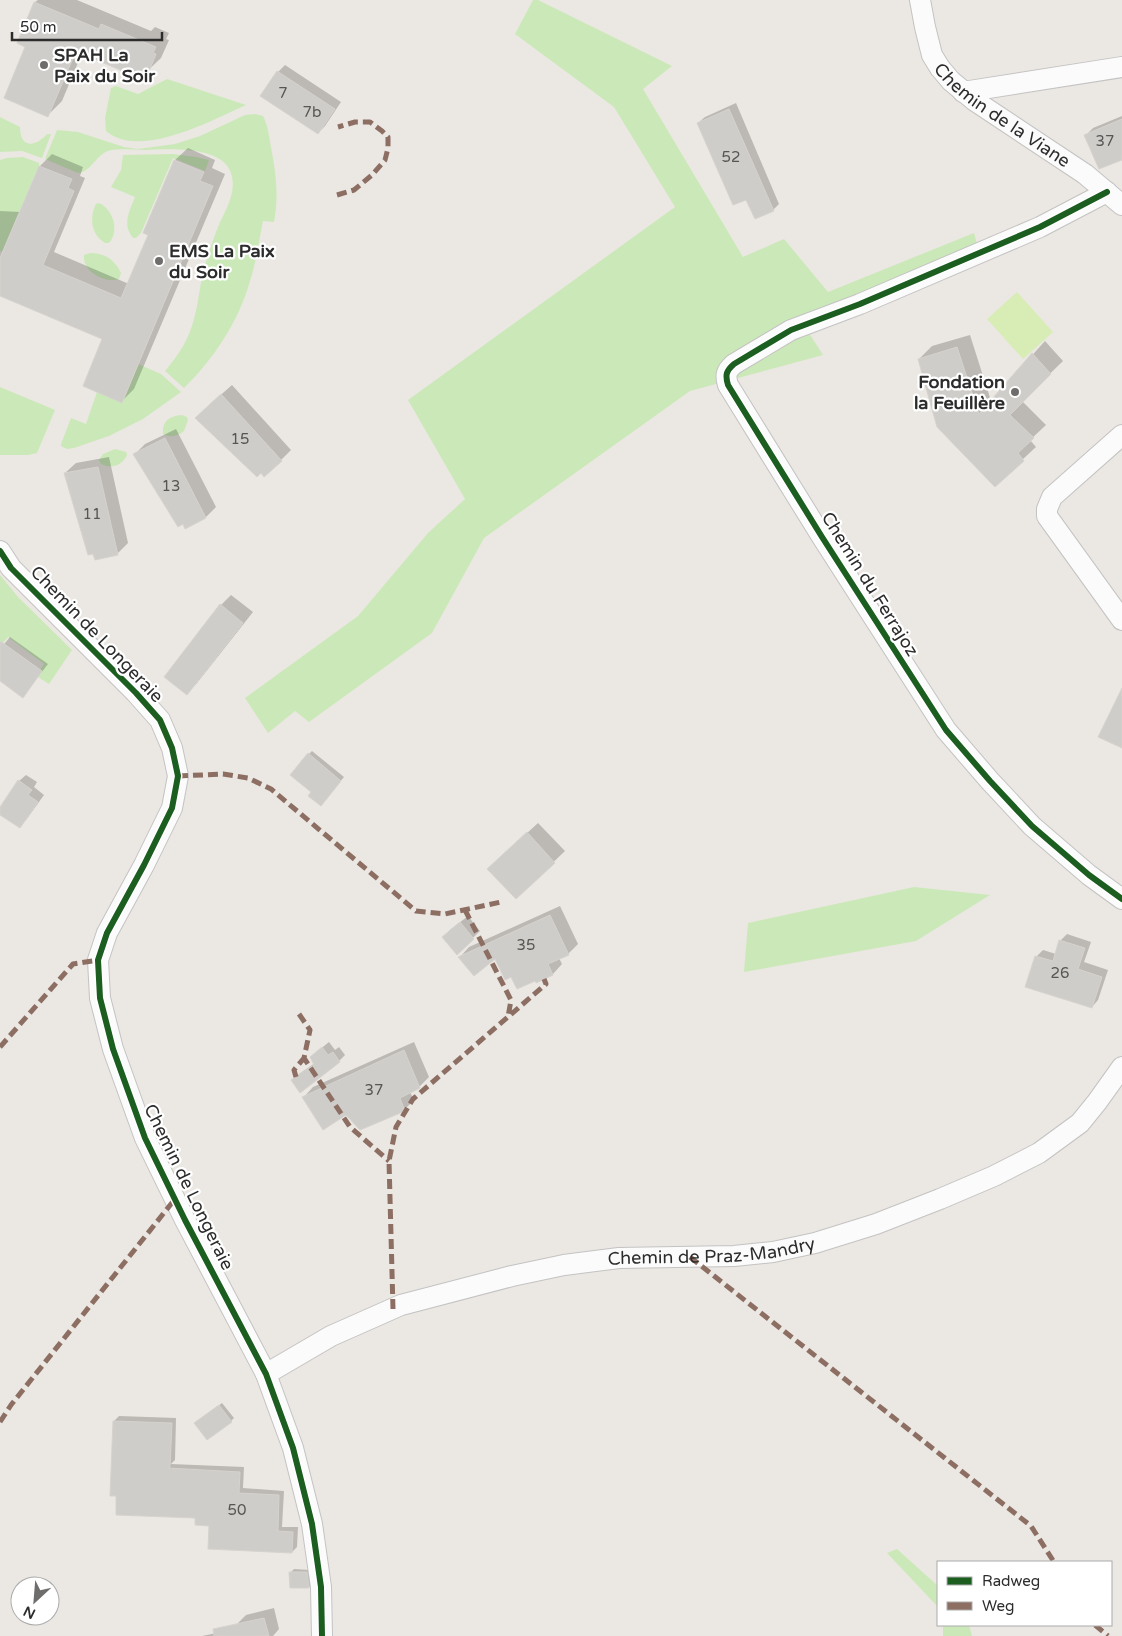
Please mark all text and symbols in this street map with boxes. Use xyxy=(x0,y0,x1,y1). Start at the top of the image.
scale bar xyxy=(12,10,162,42)
text: 50 m xyxy=(20,18,57,36)
place label: SPAH La Paix du Soir xyxy=(54,44,156,87)
street label: Chemin de la Viane xyxy=(929,58,1075,172)
marker: SPAH La Paix du Soir xyxy=(38,59,50,71)
house number: 7 xyxy=(278,84,288,102)
house number: 7b xyxy=(303,103,321,121)
house number: 37 xyxy=(1096,132,1114,150)
house number: 52 xyxy=(722,148,740,166)
place label: EMS La Paix du Soir xyxy=(169,240,275,283)
marker: EMS La Paix du Soir xyxy=(153,255,165,267)
place label: Fondation la Feuillère xyxy=(914,371,1005,414)
marker: Fondation la Feuillère xyxy=(1009,386,1021,398)
house number: 15 xyxy=(231,430,249,448)
house number: 13 xyxy=(162,477,180,495)
house number: 11 xyxy=(83,505,101,523)
street label: Chemin du Ferrajoz xyxy=(817,508,923,660)
street label: Chemin de Longeraie xyxy=(26,561,168,707)
house number: 35 xyxy=(517,936,535,954)
house number: 26 xyxy=(1051,964,1069,982)
house number: 37 xyxy=(365,1081,383,1099)
street label: Chemin de Longeraie xyxy=(139,1100,239,1274)
street label: Chemin de Praz-Mandry xyxy=(606,1232,817,1270)
house number: 50 xyxy=(228,1501,246,1519)
legend xyxy=(937,1561,1112,1626)
text: Radweg xyxy=(982,1572,1040,1590)
north arrow xyxy=(10,1576,60,1626)
text: Weg xyxy=(982,1597,1014,1615)
text: N xyxy=(21,1602,38,1622)

